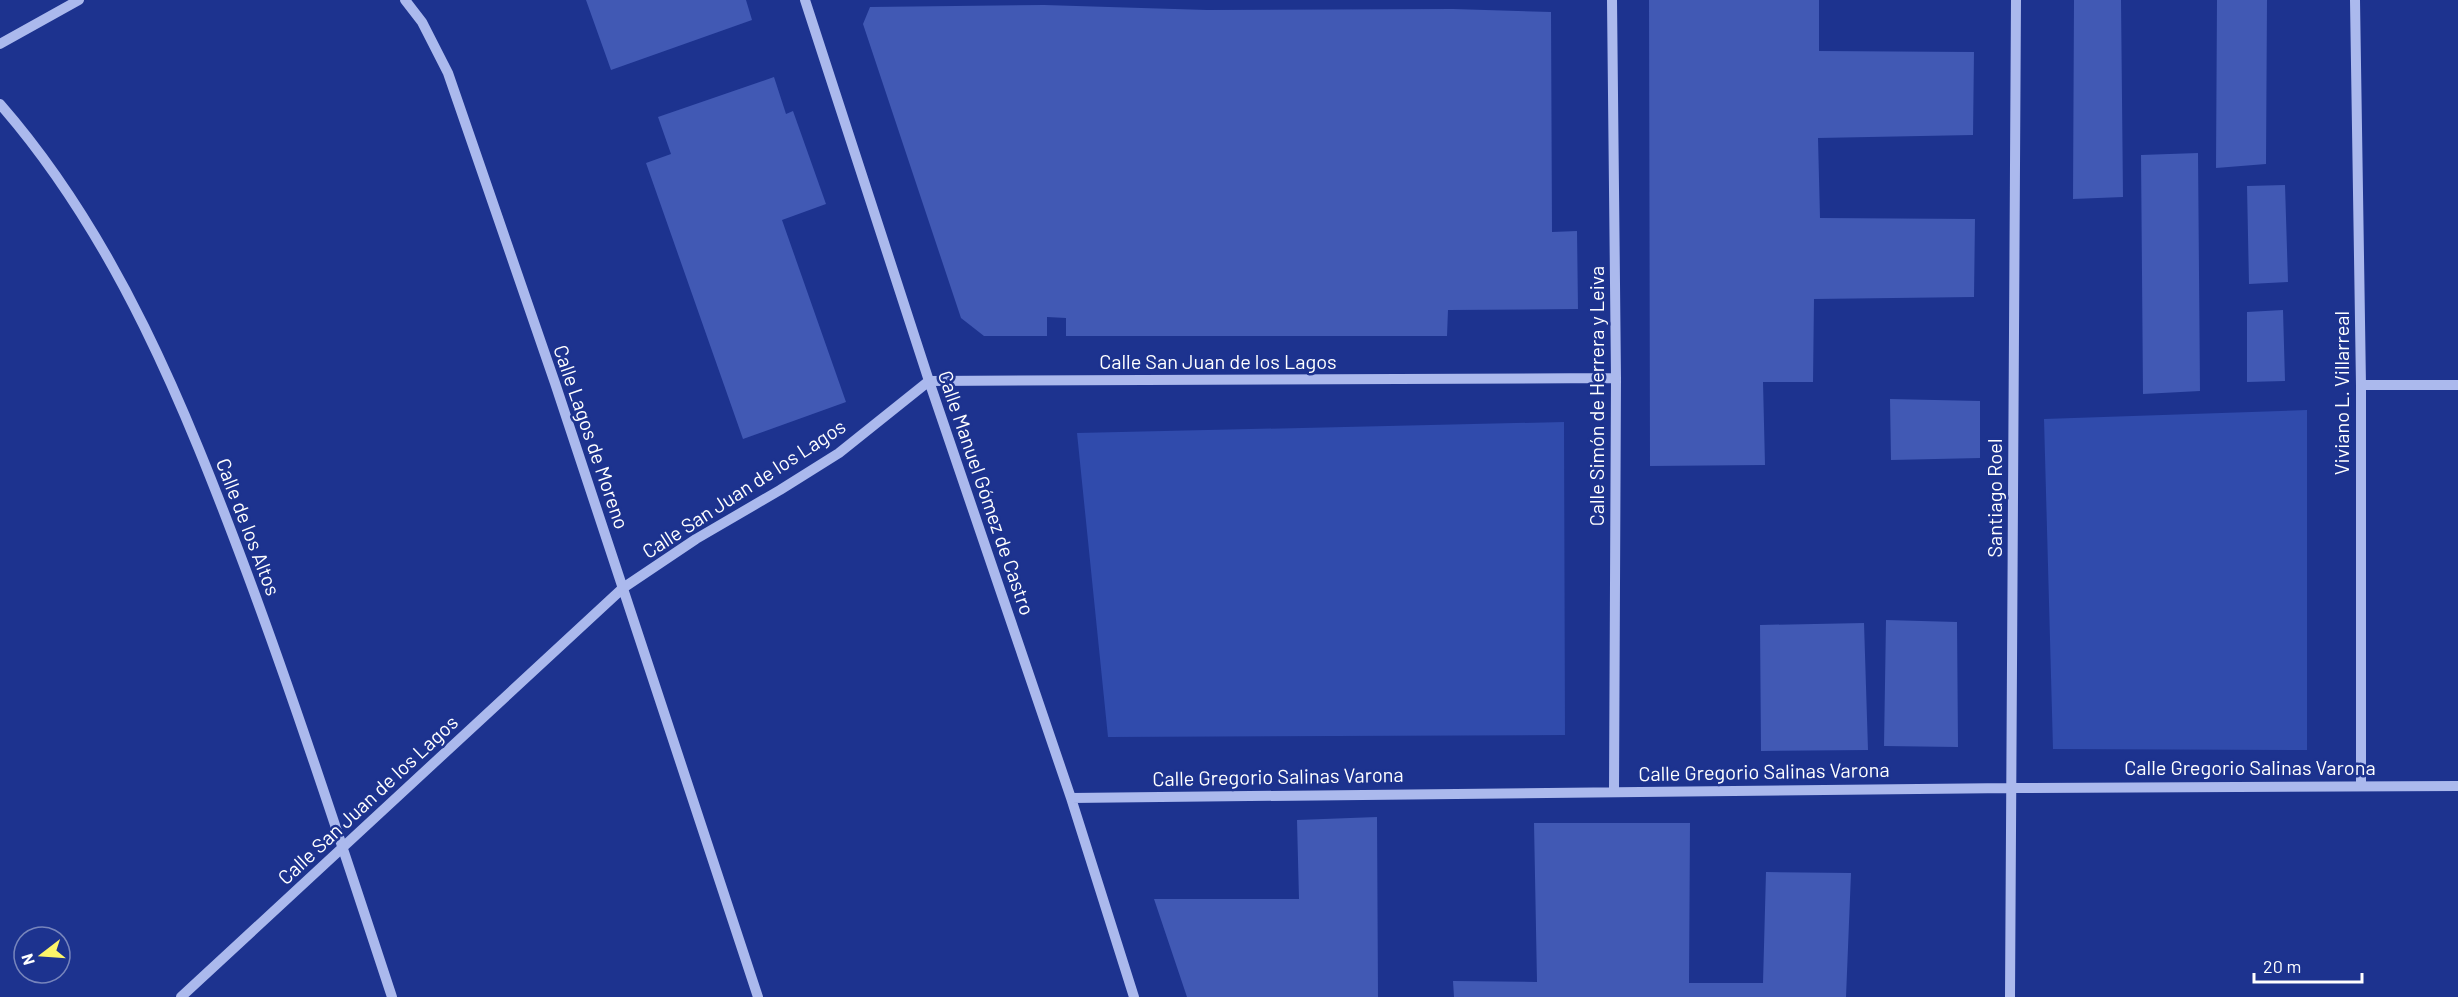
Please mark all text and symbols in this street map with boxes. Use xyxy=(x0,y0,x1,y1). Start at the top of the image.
street label: Calle Simón de Herrera y Leiva xyxy=(1584,266,1608,526)
street label: Viviano L. Villarreal xyxy=(2329,311,2353,475)
street label: Calle Lagos de Moreno xyxy=(549,342,635,532)
street label: Calle San Juan de los Lagos xyxy=(1099,349,1337,373)
street label: Calle Manuel Gómez de Castro xyxy=(934,367,1040,618)
street label: Calle San Juan de los Lagos xyxy=(637,413,850,563)
street label: Santiago Roel xyxy=(1982,438,2006,558)
street label: Calle de los Altos xyxy=(212,455,286,599)
street label: Calle San Juan de los Lagos xyxy=(272,710,462,889)
street label: Calle Gregorio Salinas Varona xyxy=(2124,755,2376,779)
street label: Calle Gregorio Salinas Varona xyxy=(1638,757,1890,785)
street label: Calle Gregorio Salinas Varona xyxy=(1152,762,1404,790)
north arrow xyxy=(12,925,72,985)
scale bar xyxy=(2254,946,2362,984)
text: N xyxy=(17,952,38,967)
text: 20 m xyxy=(2263,955,2301,977)

